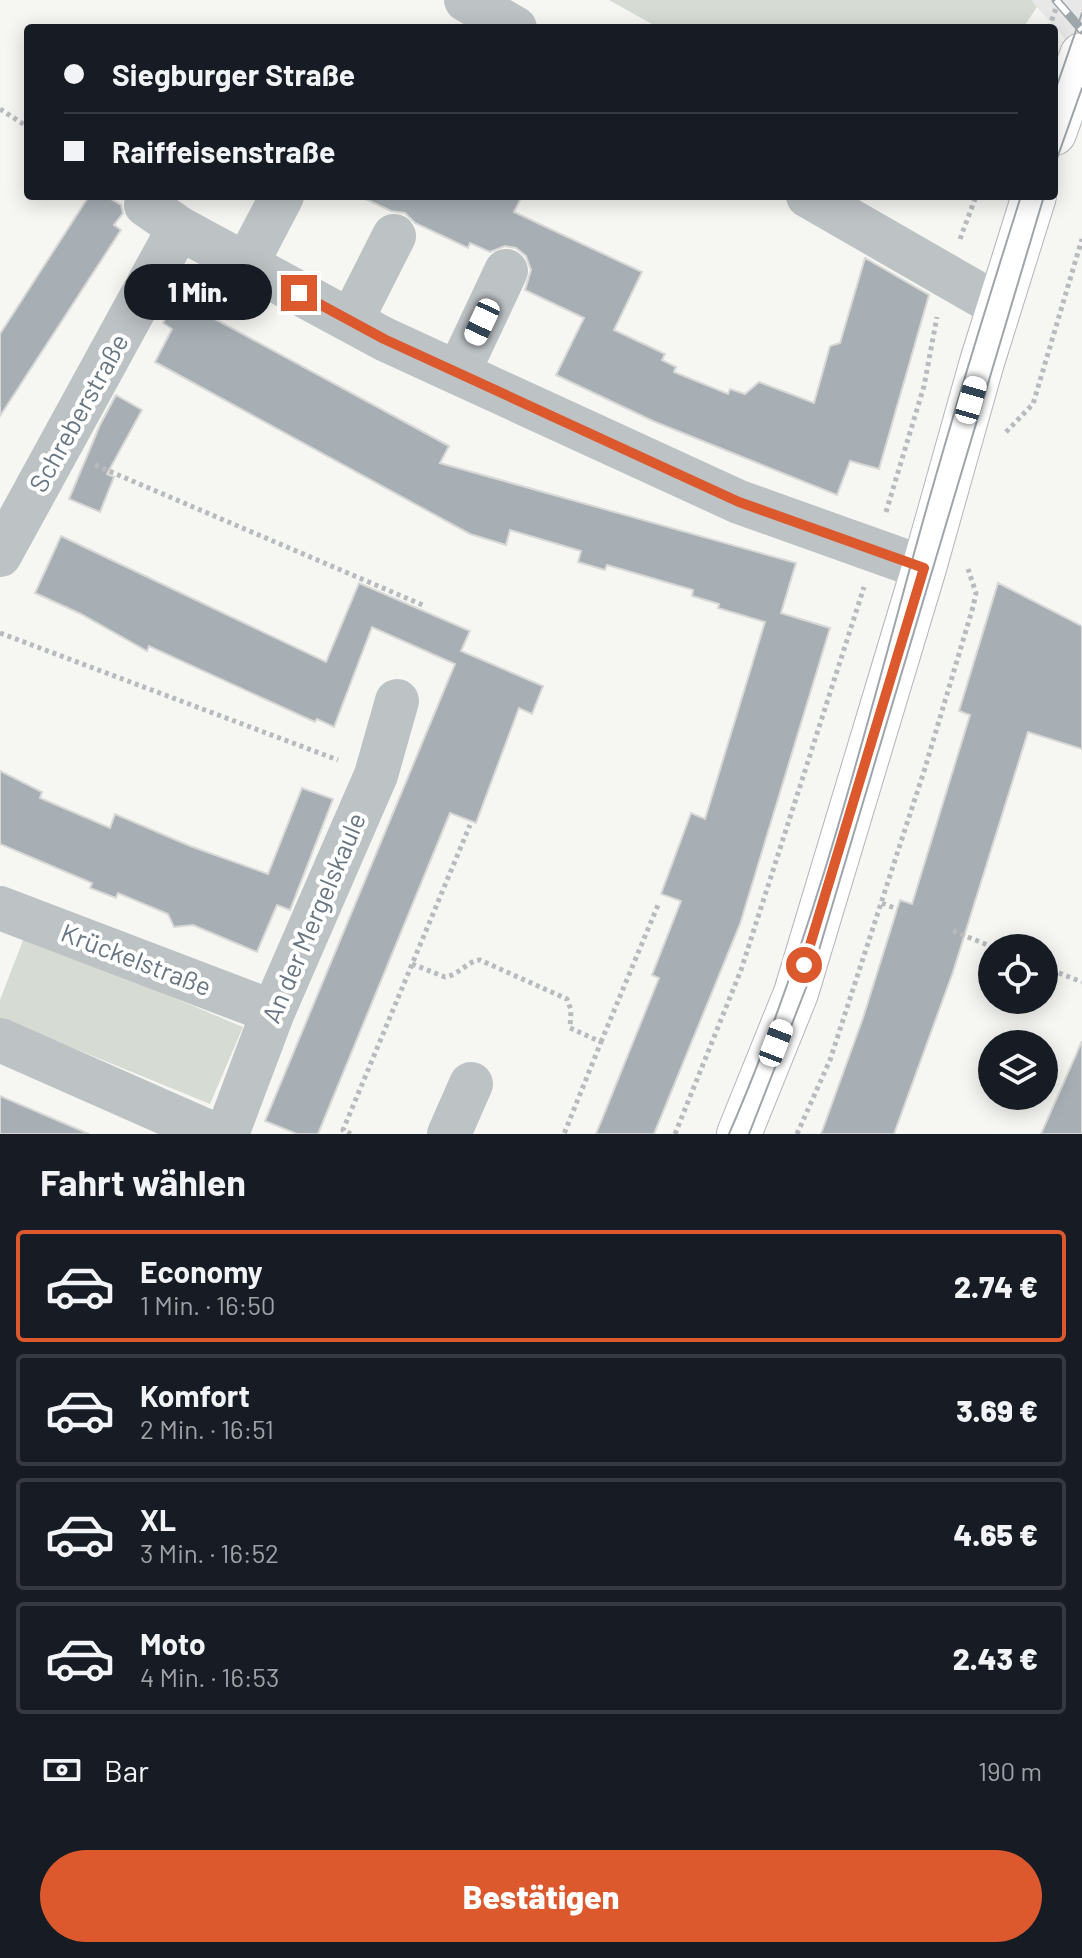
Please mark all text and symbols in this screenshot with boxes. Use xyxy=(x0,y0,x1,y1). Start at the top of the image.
text: Siegburger Straße xyxy=(112,56,355,92)
text: Raiffeisenstraße xyxy=(112,133,335,169)
callout: 1 Min. xyxy=(123,265,271,321)
route end xyxy=(281,275,317,311)
text: 1 Min. xyxy=(168,276,228,307)
car xyxy=(461,295,503,349)
street label: Schreberstraße xyxy=(21,328,134,497)
car xyxy=(953,374,989,426)
street label: An der Mergelskaule xyxy=(254,808,371,1027)
street label: Krückelstraße xyxy=(57,916,216,1001)
map controls xyxy=(978,934,1058,1110)
button: locate xyxy=(978,934,1058,1014)
route start xyxy=(786,947,822,983)
car xyxy=(756,1016,796,1070)
button: layers xyxy=(978,1030,1058,1110)
text: Fahrt wählen xyxy=(40,1160,246,1203)
icon: car xyxy=(44,1250,116,1322)
text: Economy xyxy=(140,1253,263,1289)
text: 2.74 € xyxy=(954,1268,1038,1304)
text: 1 Min. · 16:50 xyxy=(140,1289,275,1320)
icon: car xyxy=(44,1374,116,1446)
text: Komfort xyxy=(140,1377,250,1413)
text: 3.69 € xyxy=(956,1392,1038,1428)
text: 2 Min. · 16:51 xyxy=(140,1413,274,1444)
icon: car xyxy=(44,1498,116,1570)
text: XL xyxy=(140,1501,176,1537)
text: 4.65 € xyxy=(953,1516,1038,1552)
text: 3 Min. · 16:52 xyxy=(140,1537,279,1568)
icon: car xyxy=(44,1622,116,1694)
text: Moto xyxy=(140,1625,206,1661)
text: 2.43 € xyxy=(953,1640,1038,1676)
text: 4 Min. · 16:53 xyxy=(140,1661,279,1692)
icon: cash xyxy=(40,1748,84,1792)
text: Bar xyxy=(104,1752,149,1788)
text: 190 m xyxy=(978,1755,1042,1786)
button: Bestätigen xyxy=(40,1850,1042,1942)

